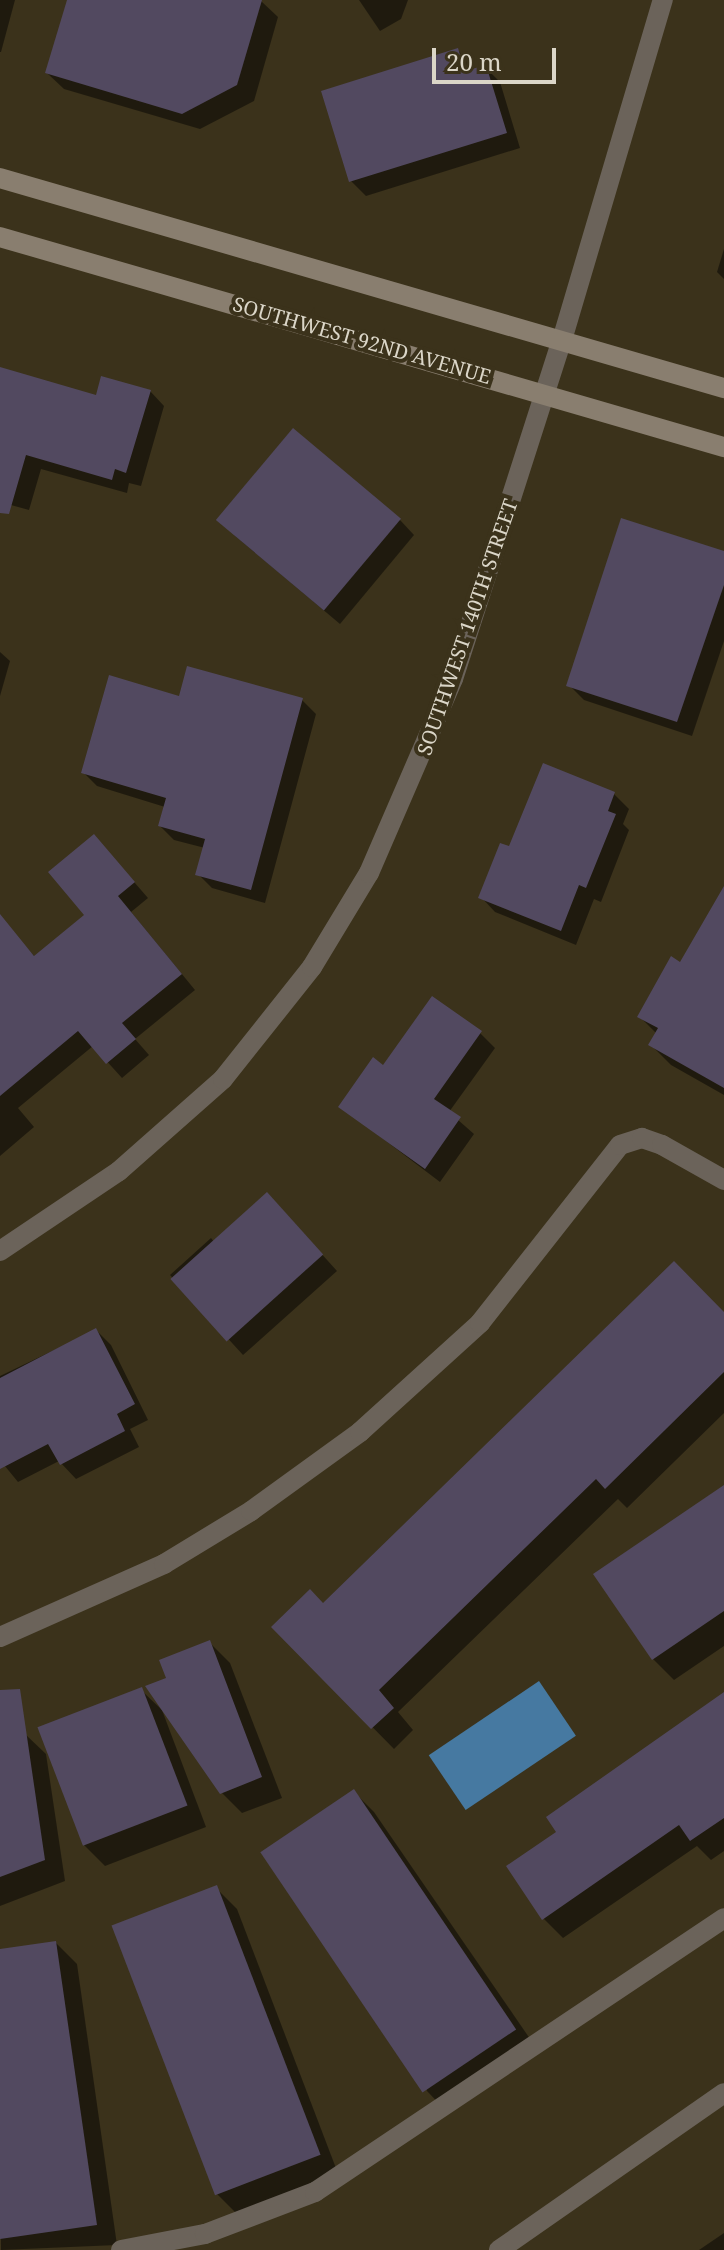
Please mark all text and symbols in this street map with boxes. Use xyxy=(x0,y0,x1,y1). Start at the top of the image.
scale bar xyxy=(436,32,560,82)
text: 20 m xyxy=(446,45,502,78)
street label: SOUTHWEST 92ND AVENUE xyxy=(230,292,494,388)
street label: SOUTHWEST 140TH STREET xyxy=(412,496,522,758)

